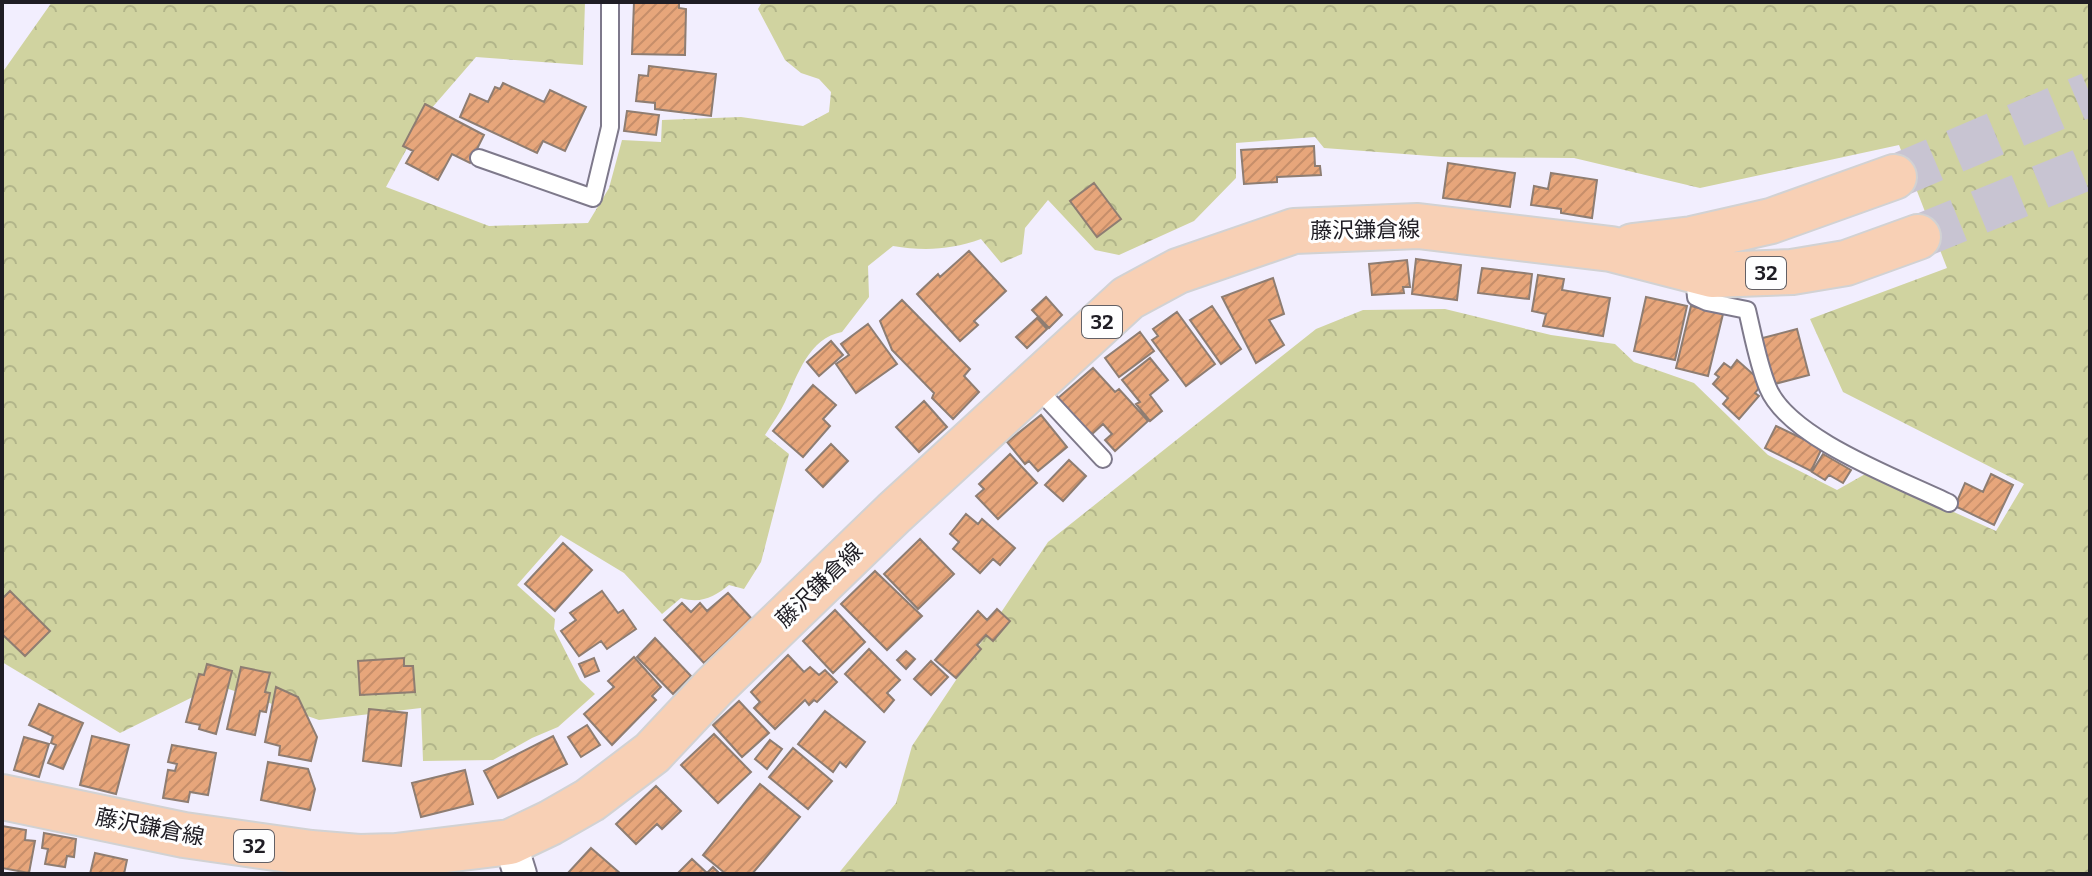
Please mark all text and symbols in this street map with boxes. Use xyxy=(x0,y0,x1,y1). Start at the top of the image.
street label: 藤沢鎌倉線 xyxy=(1310,216,1420,244)
road number: 32 xyxy=(1746,257,1786,289)
road number: 32 xyxy=(1082,306,1122,338)
street label: 藤沢鎌倉線 xyxy=(770,537,868,633)
street label: 藤沢鎌倉線 xyxy=(93,803,207,851)
road number: 32 xyxy=(234,830,274,862)

